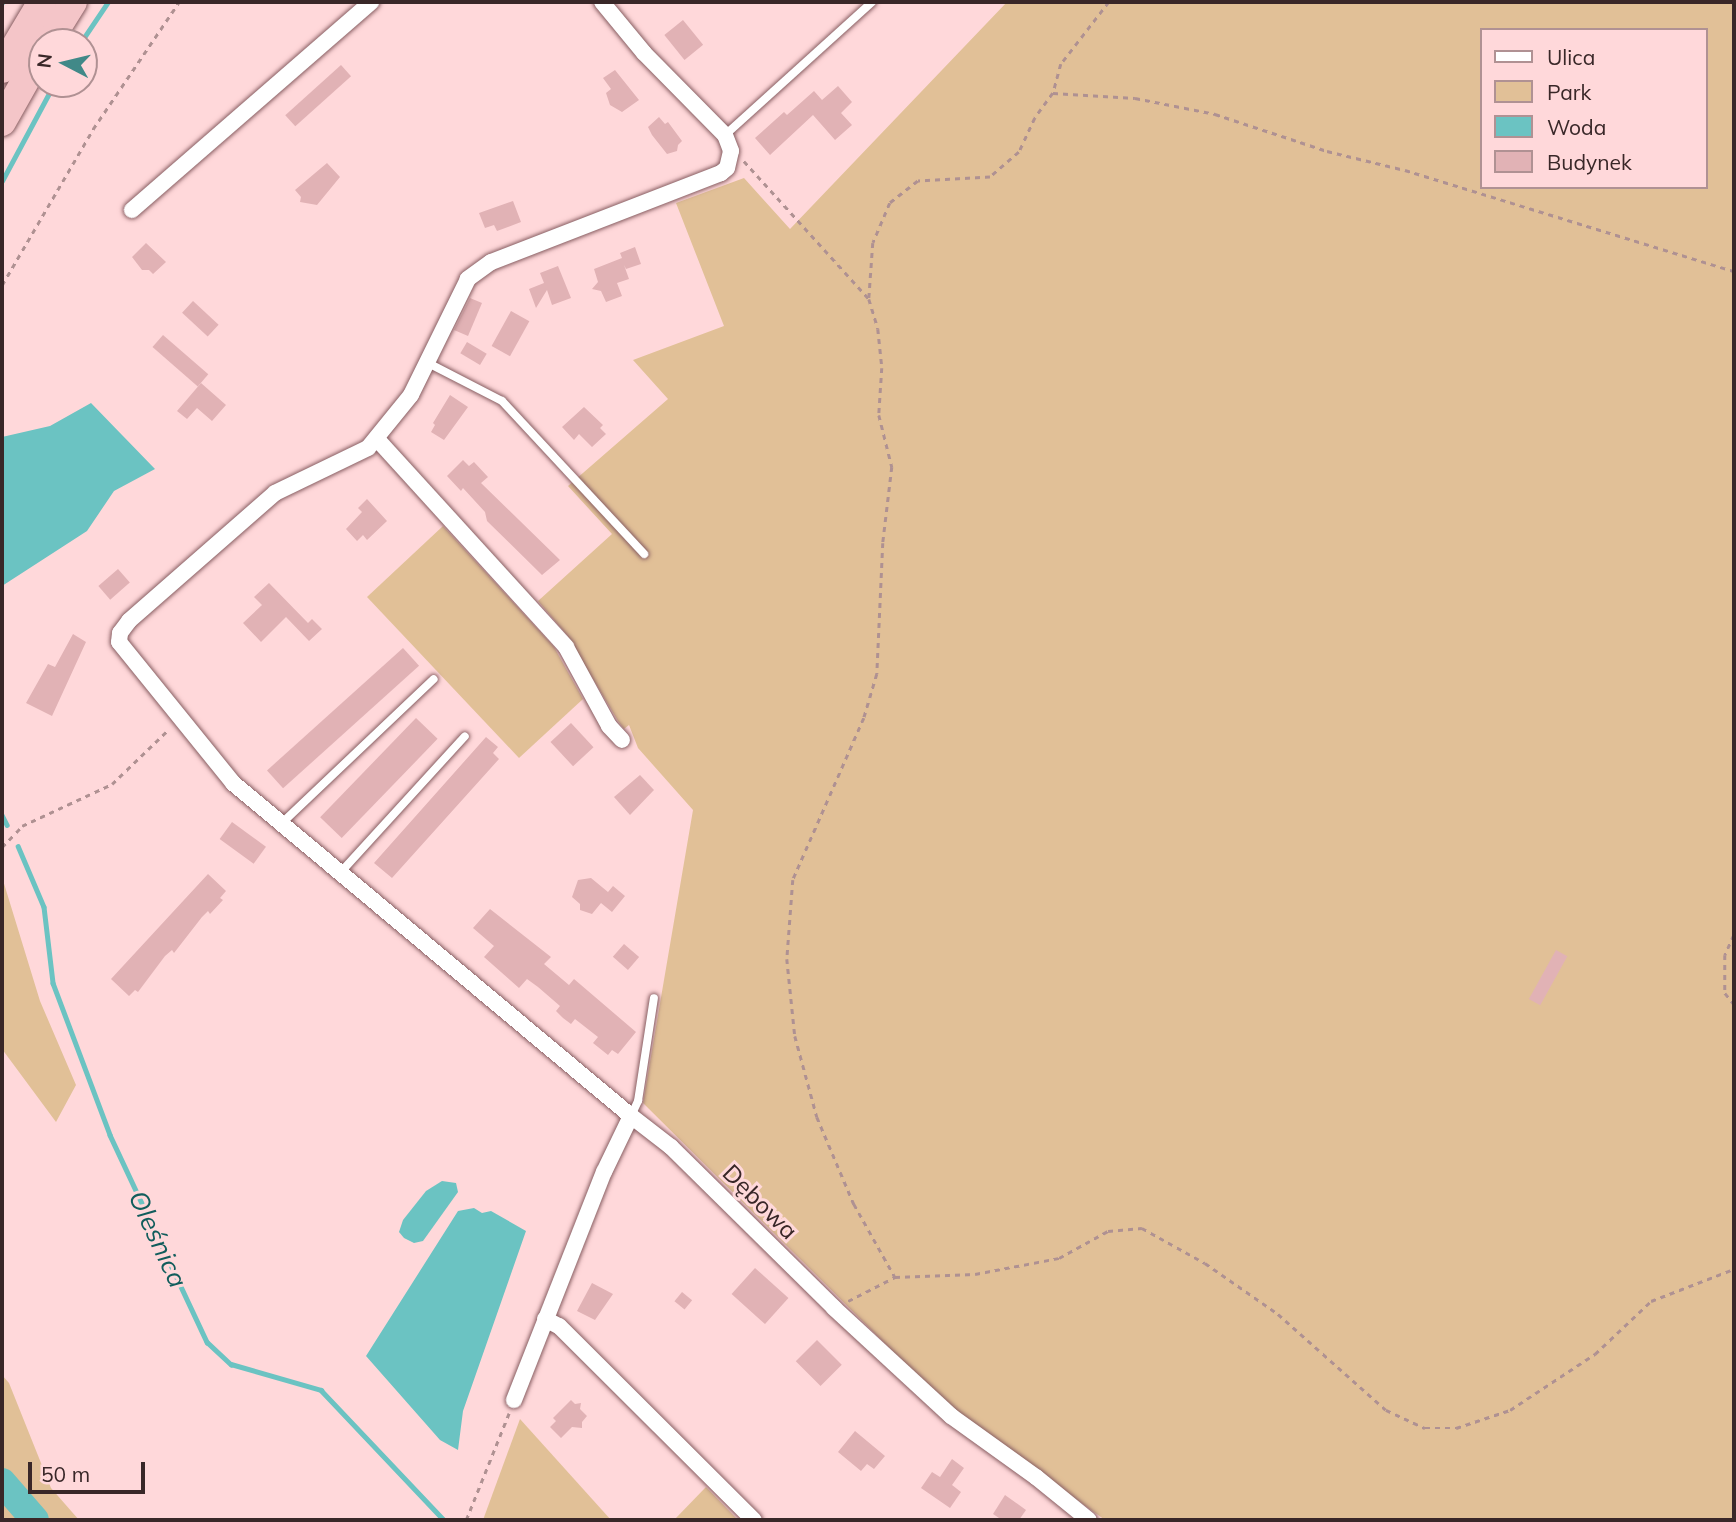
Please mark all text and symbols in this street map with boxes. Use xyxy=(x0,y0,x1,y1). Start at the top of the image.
north arrow xyxy=(28,28,98,98)
legend xyxy=(1480,28,1708,189)
text: Ulica xyxy=(1547,44,1595,70)
text: N xyxy=(31,52,57,69)
text: Park xyxy=(1547,79,1591,105)
text: Woda xyxy=(1547,114,1606,140)
text: Budynek xyxy=(1547,149,1632,175)
street label: Dębowa xyxy=(717,1159,803,1245)
water label: Oleśnica xyxy=(122,1186,194,1292)
scale bar xyxy=(32,1448,149,1492)
text: 50 m xyxy=(41,1461,90,1487)

